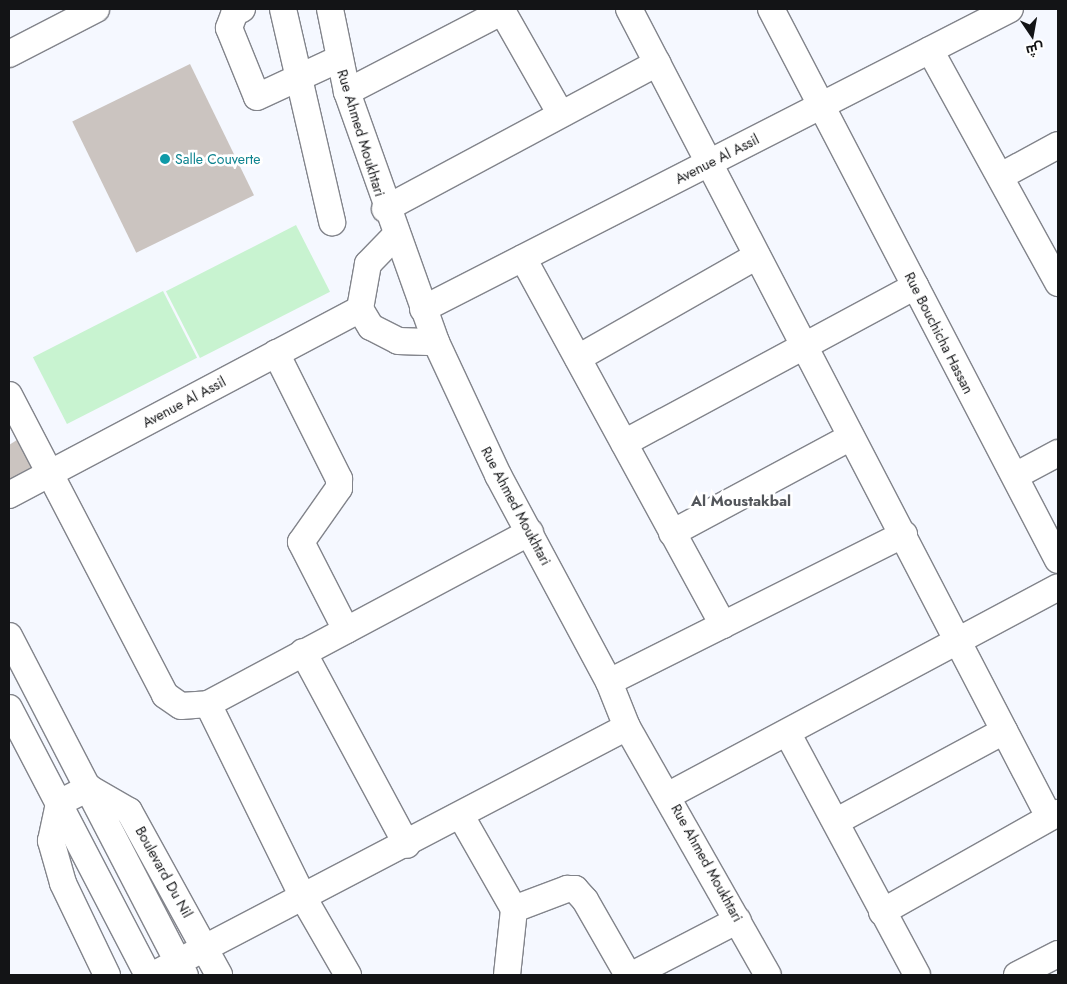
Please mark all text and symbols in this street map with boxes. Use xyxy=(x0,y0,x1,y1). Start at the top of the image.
north arrow xyxy=(1007,10,1057,60)
text: ش xyxy=(1024,38,1046,61)
street label: Rue Ahmed Moukhtari xyxy=(334,67,388,199)
street label: Avenue Al Assil xyxy=(672,131,762,187)
place label: Salle Couverte xyxy=(175,151,260,167)
marker: Salle Couverte xyxy=(159,153,171,165)
street label: Rue Bouchicha Hassan xyxy=(901,269,977,397)
street label: Avenue Al Assil xyxy=(140,373,228,431)
street label: Rue Ahmed Moukhtari xyxy=(478,444,554,568)
district label: Al Moustakbal xyxy=(691,493,791,511)
street label: Rue Ahmed Moukhtari xyxy=(668,801,746,925)
street label: Boulevard Du Nil xyxy=(132,823,196,921)

